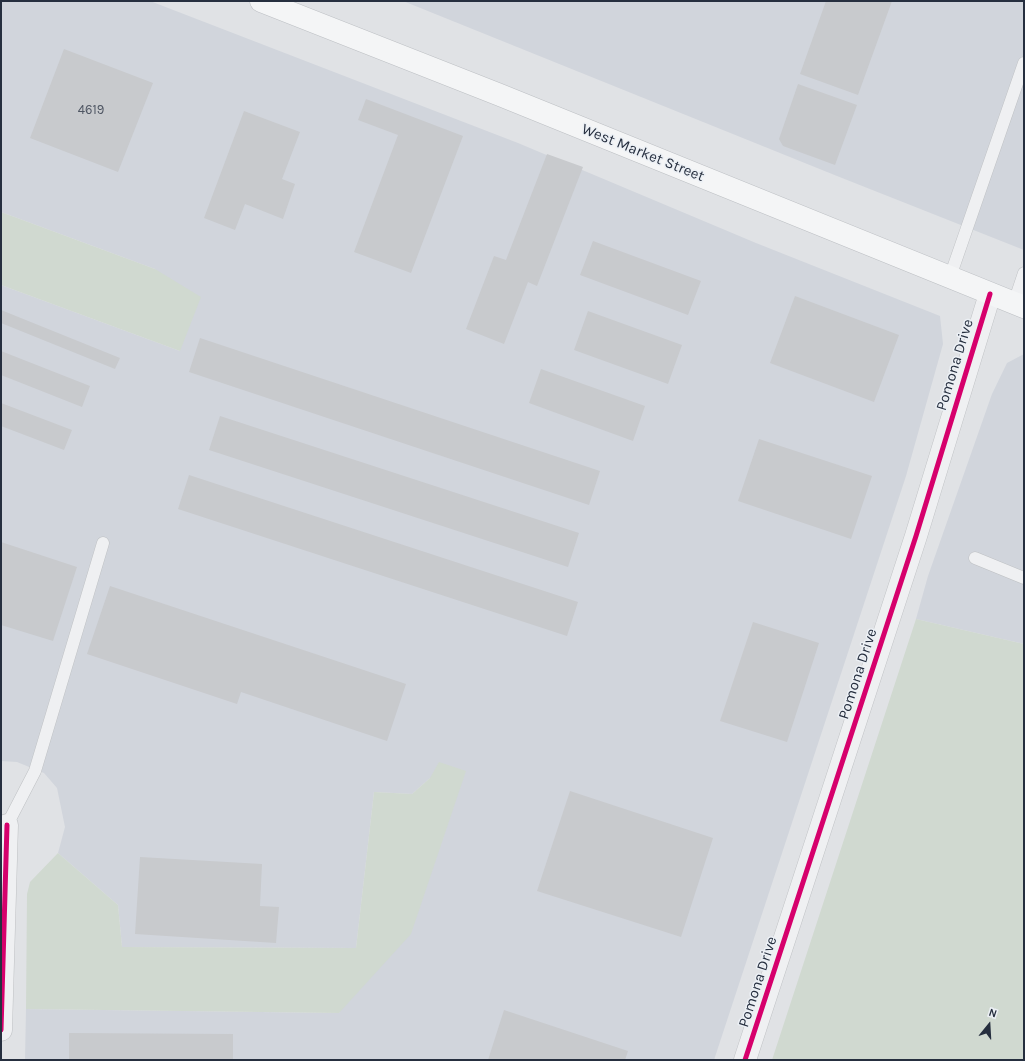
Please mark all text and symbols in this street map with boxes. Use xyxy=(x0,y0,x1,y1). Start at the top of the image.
house number: 4619 xyxy=(78,102,104,118)
street label: West Market Street xyxy=(579,120,707,186)
street label: Pomona Drive xyxy=(933,317,977,413)
street label: Pomona Drive xyxy=(835,626,881,722)
street label: Pomona Drive xyxy=(735,934,781,1030)
north arrow xyxy=(969,1005,1009,1045)
text: N xyxy=(987,1006,999,1021)

